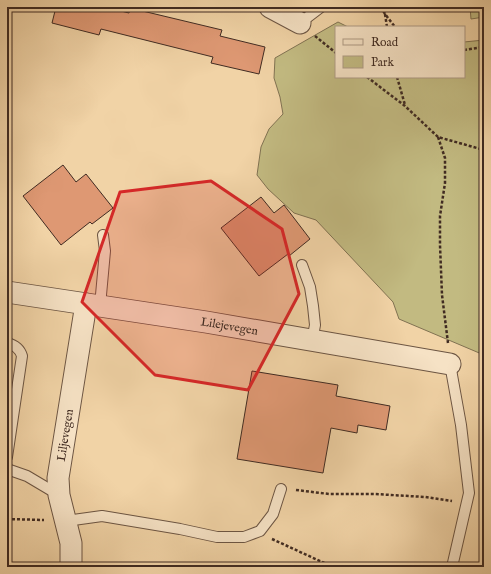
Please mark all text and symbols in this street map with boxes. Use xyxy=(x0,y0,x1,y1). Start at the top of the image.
legend xyxy=(335,26,465,78)
text: Road xyxy=(371,35,399,50)
text: Park xyxy=(371,55,394,70)
street label: Lilejevegen xyxy=(200,314,260,339)
street label: Liljevegen xyxy=(54,407,77,462)

